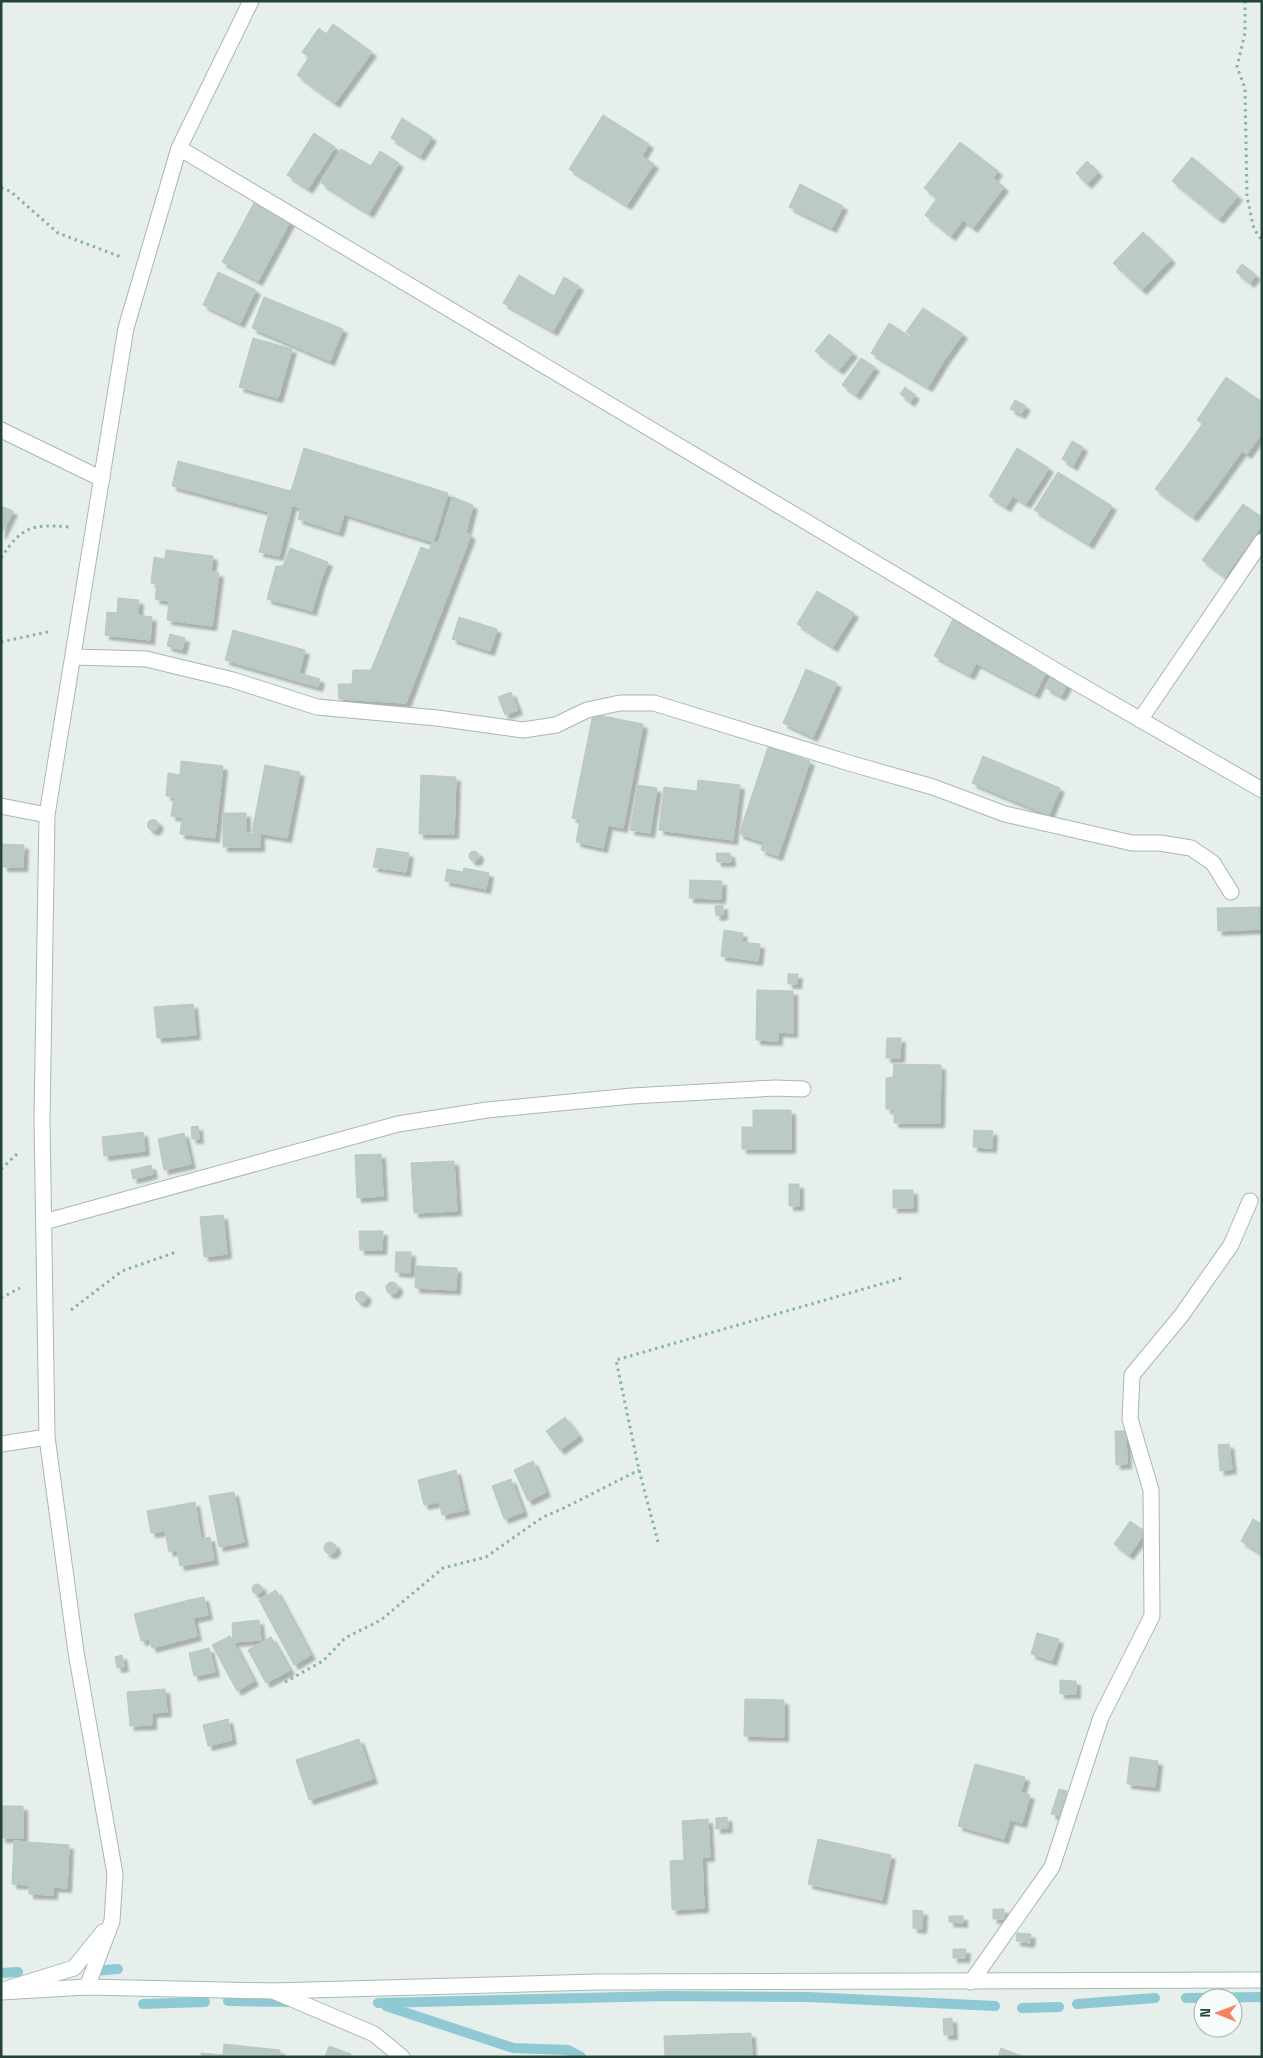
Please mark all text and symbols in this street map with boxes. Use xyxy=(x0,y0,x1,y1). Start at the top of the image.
north arrow xyxy=(1193,1988,1243,2038)
text: N xyxy=(1196,2008,1214,2018)

